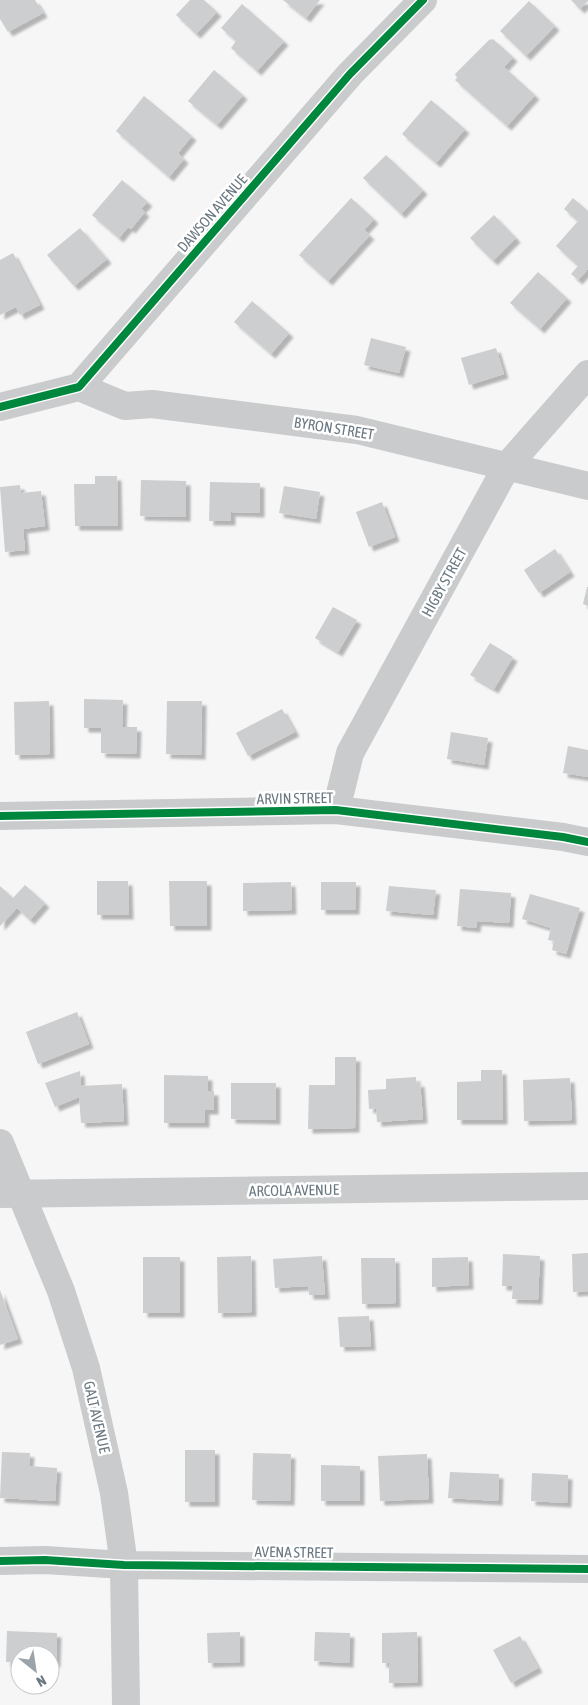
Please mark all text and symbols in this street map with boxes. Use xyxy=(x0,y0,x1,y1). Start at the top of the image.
street label: DAWSON AVENUE xyxy=(174,170,251,255)
street label: BYRON STREET xyxy=(293,413,376,443)
street label: HIGBY STREET xyxy=(418,544,470,619)
street label: ARVIN STREET xyxy=(257,789,334,807)
street label: ARCOLA AVENUE xyxy=(249,1181,340,1199)
street label: GALT AVENUE xyxy=(80,1379,114,1455)
street label: AVENA STREET xyxy=(254,1543,334,1561)
north arrow xyxy=(10,1645,60,1695)
text: N xyxy=(34,1672,49,1690)

